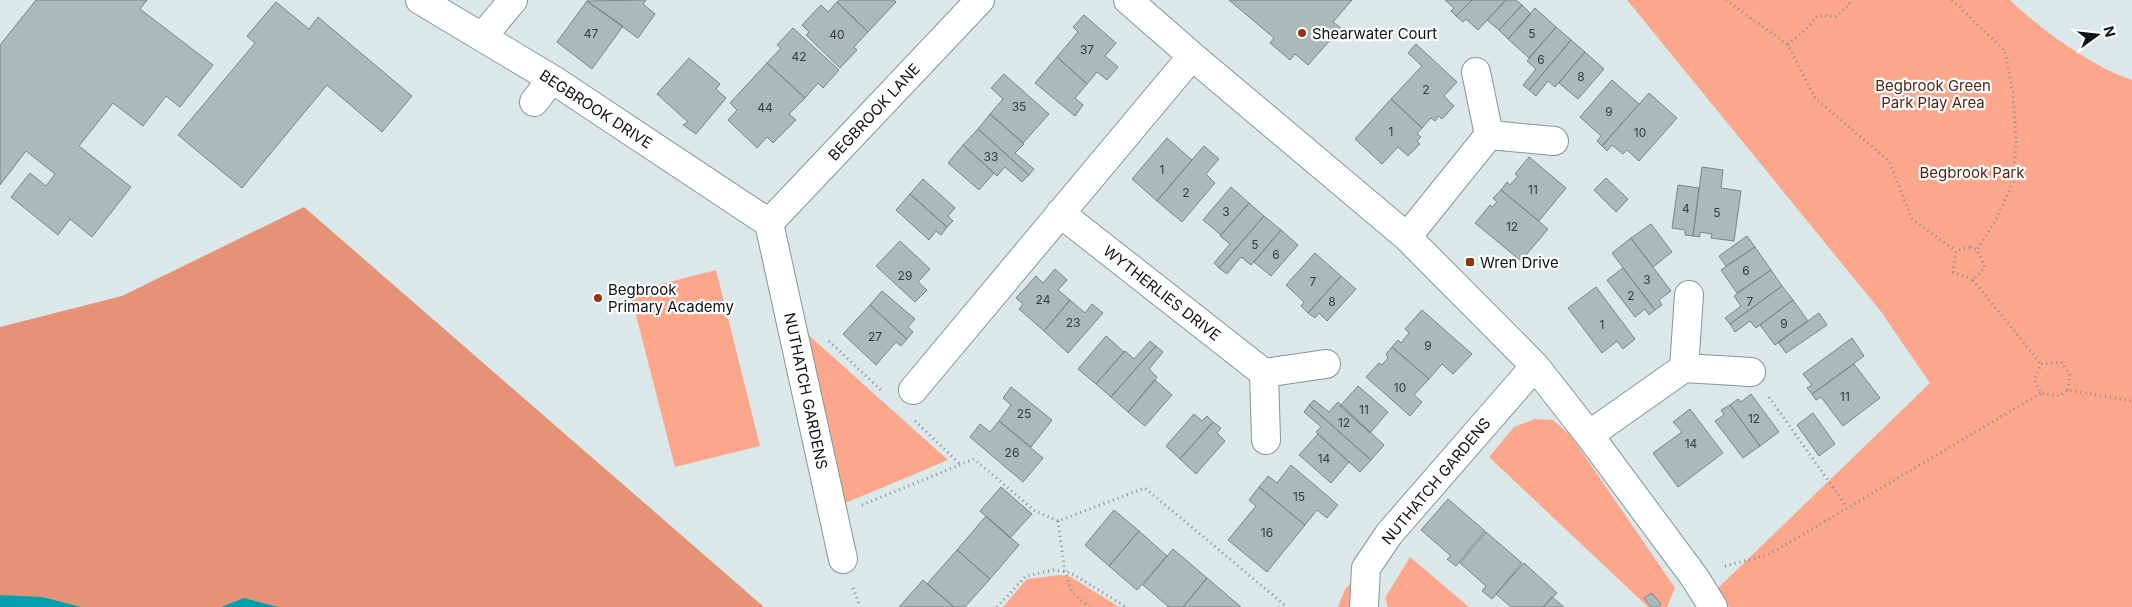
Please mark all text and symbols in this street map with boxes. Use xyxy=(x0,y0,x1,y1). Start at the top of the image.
north arrow xyxy=(2072,10,2122,60)
place label: Shearwater Court xyxy=(1312,24,1437,43)
text: N xyxy=(2100,24,2120,39)
house number: 47 xyxy=(584,26,598,41)
house number: 5 xyxy=(1528,26,1536,41)
house number: 40 xyxy=(829,27,845,42)
marker: Shearwater Court xyxy=(1296,27,1308,39)
house number: 37 xyxy=(1080,42,1094,57)
house number: 42 xyxy=(791,49,807,64)
house number: 6 xyxy=(1537,52,1545,67)
street label: BEGBROOK LANE xyxy=(824,59,924,165)
street label: BEGBROOK DRIVE xyxy=(536,65,656,153)
house number: 8 xyxy=(1577,69,1585,84)
park label: Begbrook Green Park Play Area xyxy=(1875,76,1991,112)
house number: 2 xyxy=(1422,82,1430,97)
house number: 35 xyxy=(1012,99,1026,114)
house number: 44 xyxy=(757,100,773,115)
house number: 9 xyxy=(1605,104,1613,119)
house number: 1 xyxy=(1389,124,1393,139)
house number: 10 xyxy=(1634,125,1646,140)
house number: 33 xyxy=(984,149,998,164)
house number: 1 xyxy=(1160,162,1164,177)
park label: Begbrook Park xyxy=(1920,163,2025,182)
house number: 11 xyxy=(1528,182,1538,197)
house number: 2 xyxy=(1182,185,1190,200)
house number: 4 xyxy=(1682,201,1690,216)
house number: 3 xyxy=(1222,204,1230,219)
house number: 5 xyxy=(1713,205,1721,220)
house number: 12 xyxy=(1506,219,1518,234)
house number: 5 xyxy=(1251,237,1259,252)
street label: WYTHERLIES DRIVE xyxy=(1099,241,1225,345)
house number: 6 xyxy=(1272,247,1280,262)
place label: Wren Drive xyxy=(1480,253,1559,272)
marker: Wren Drive xyxy=(1464,256,1476,268)
house number: 6 xyxy=(1742,263,1750,278)
house number: 29 xyxy=(898,268,912,283)
house number: 3 xyxy=(1643,272,1651,287)
house number: 7 xyxy=(1310,274,1317,289)
place label: Begbrook Primary Academy xyxy=(608,280,735,316)
house number: 2 xyxy=(1627,288,1635,303)
marker: Begbrook Primary Academy xyxy=(592,292,604,304)
house number: 24 xyxy=(1036,292,1051,307)
house number: 8 xyxy=(1328,294,1336,309)
house number: 7 xyxy=(1747,294,1754,309)
street label: NUTHATCH GARDENS xyxy=(780,311,832,471)
house number: 23 xyxy=(1066,315,1080,330)
house number: 9 xyxy=(1780,316,1788,331)
house number: 1 xyxy=(1600,317,1604,332)
house number: 27 xyxy=(868,329,882,344)
house number: 9 xyxy=(1424,338,1432,353)
house number: 10 xyxy=(1394,380,1406,395)
house number: 11 xyxy=(1840,389,1850,404)
house number: 11 xyxy=(1359,402,1369,417)
house number: 25 xyxy=(1017,406,1031,421)
house number: 12 xyxy=(1748,411,1760,426)
street label: NUTHATCH GARDENS xyxy=(1377,414,1495,548)
house number: 12 xyxy=(1338,415,1350,430)
house number: 14 xyxy=(1685,436,1698,451)
house number: 26 xyxy=(1005,445,1019,460)
house number: 14 xyxy=(1318,451,1331,466)
house number: 15 xyxy=(1293,489,1305,504)
house number: 16 xyxy=(1261,525,1273,540)

